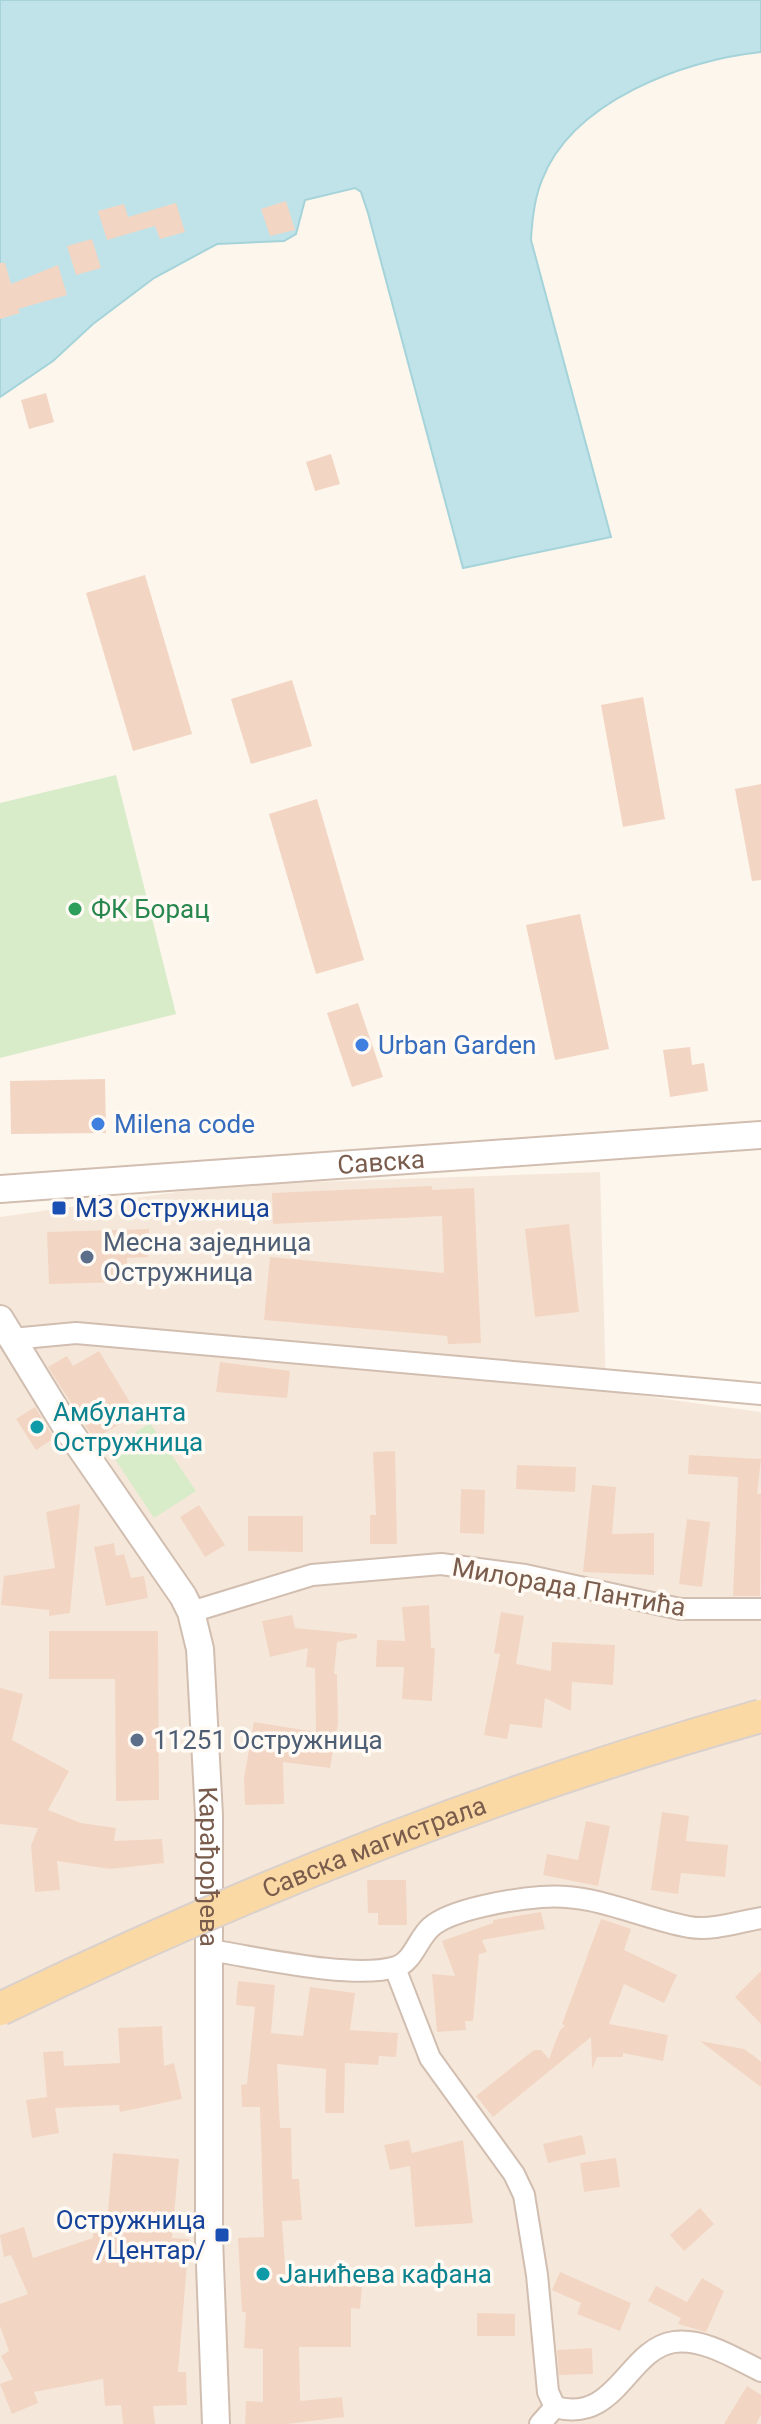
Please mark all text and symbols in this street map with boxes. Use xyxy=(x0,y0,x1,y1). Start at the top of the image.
place label: ФК Борац xyxy=(91,894,210,924)
marker: ФК Борац xyxy=(66,900,84,918)
place label: Urban Garden xyxy=(378,1030,536,1060)
marker: Urban Garden xyxy=(353,1036,371,1054)
place label: Milena code xyxy=(114,1109,255,1139)
marker: Milena code xyxy=(89,1115,107,1133)
street label: Савска xyxy=(336,1144,426,1180)
place label: МЗ Остружница xyxy=(75,1193,270,1223)
marker: МЗ Остружница xyxy=(50,1199,68,1217)
place label: Месна заједница Остружница xyxy=(103,1227,311,1287)
marker: Месна заједница Остружница xyxy=(78,1248,96,1266)
place label: Амбуланта Остружница xyxy=(53,1397,203,1457)
marker: Амбуланта Остружница xyxy=(28,1418,46,1436)
street label: Милорада Пантића xyxy=(450,1552,688,1622)
place label: 11251 Остружница xyxy=(153,1725,383,1755)
marker: 11251 Остружница xyxy=(128,1731,146,1749)
street label: Карађорђева xyxy=(192,1786,224,1947)
street label: Савска магистрала xyxy=(258,1790,490,1904)
place label: Остружница /Центар/ xyxy=(56,2205,206,2265)
marker: Остружница /Центар/ xyxy=(213,2226,231,2244)
place label: Јанићева кафана xyxy=(279,2259,492,2289)
marker: Јанићева кафана xyxy=(254,2265,272,2283)

